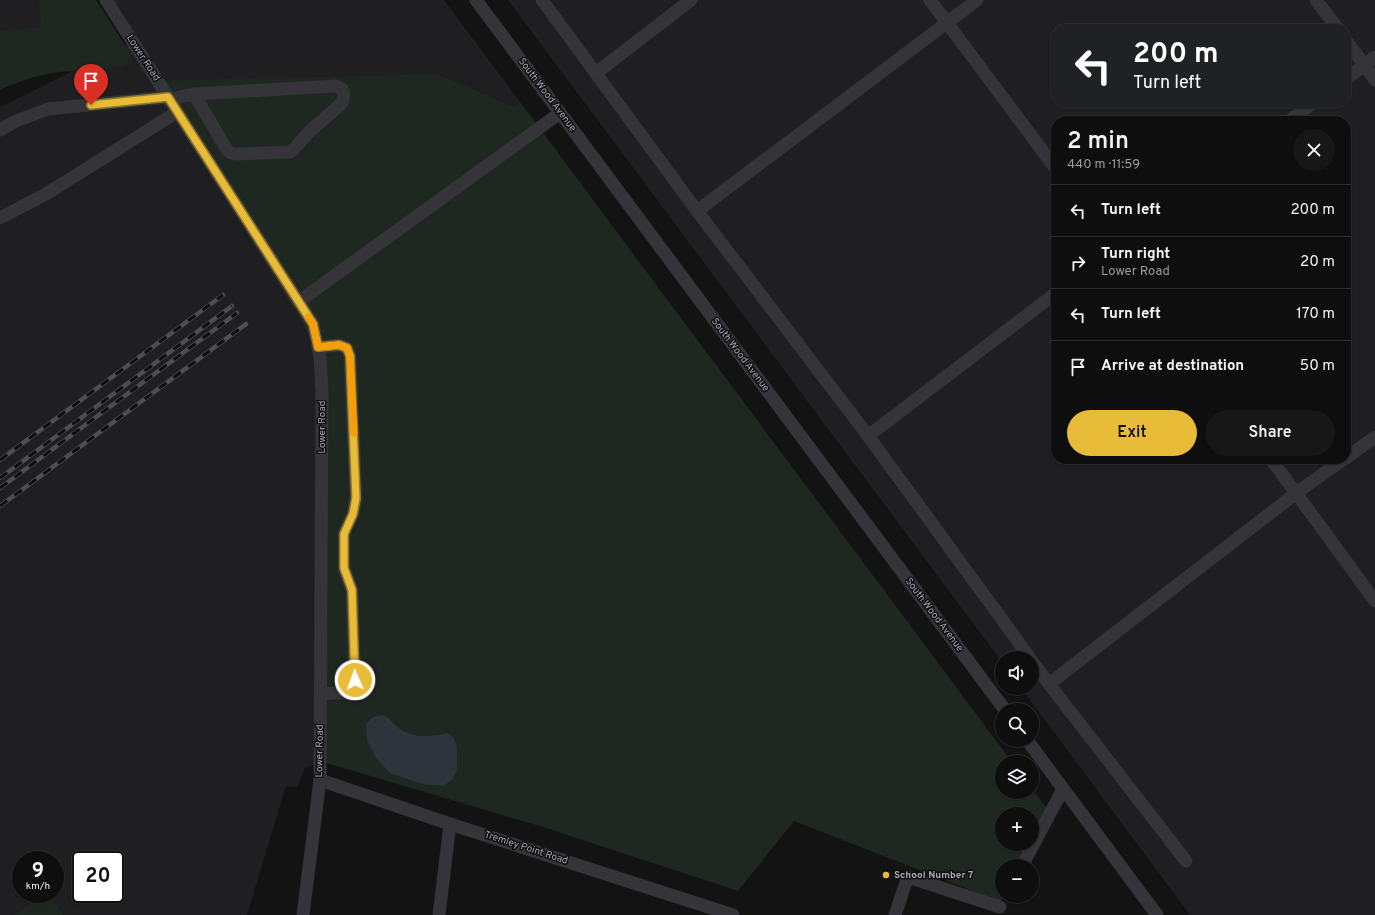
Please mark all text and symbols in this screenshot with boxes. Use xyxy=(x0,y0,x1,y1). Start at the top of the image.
street label: Lower Road xyxy=(123,32,163,84)
text: 200 m xyxy=(1133,37,1219,73)
icon: left xyxy=(1067,40,1119,92)
street label: South Wood Avenue xyxy=(515,56,579,134)
pin xyxy=(74,64,108,105)
icon: arrive xyxy=(80,70,102,92)
text: Turn left xyxy=(1133,72,1201,95)
text: 2 min xyxy=(1067,127,1129,157)
button: close xyxy=(1293,129,1335,171)
text: 440 m · 11:59 xyxy=(1067,157,1140,173)
icon: left xyxy=(1067,200,1089,222)
text: Turn left xyxy=(1101,201,1161,220)
text: 200 m xyxy=(1290,201,1335,220)
text: Turn right xyxy=(1101,245,1170,264)
icon: right xyxy=(1067,252,1089,274)
text: 20 m xyxy=(1300,253,1335,272)
text: Lower Road xyxy=(1101,264,1170,280)
icon: left xyxy=(1067,304,1089,326)
text: Turn left xyxy=(1101,305,1161,324)
text: 170 m xyxy=(1296,305,1335,324)
street label: South Wood Avenue xyxy=(708,316,772,394)
icon: arrive xyxy=(1067,356,1089,378)
text: Arrive at destination xyxy=(1101,357,1244,376)
text: 50 m xyxy=(1300,357,1335,376)
street label: Lower Road xyxy=(316,401,329,454)
button: Exit xyxy=(1067,410,1197,456)
button: Share xyxy=(1205,410,1335,456)
street label: South Wood Avenue xyxy=(902,576,966,654)
map controls xyxy=(995,651,1039,903)
button: sound xyxy=(995,651,1039,695)
position arrow xyxy=(334,659,376,701)
button: search xyxy=(995,703,1039,747)
street label: Lower Road xyxy=(313,724,327,778)
button: layers xyxy=(995,755,1039,799)
button: + xyxy=(995,807,1039,851)
street label: Tremley Point Road xyxy=(483,828,569,868)
speed limit sign: 20 xyxy=(72,851,124,903)
text: 9 xyxy=(32,859,44,885)
button: − xyxy=(995,859,1039,903)
place label: School Number 7 xyxy=(894,869,974,882)
marker: School Number 7 xyxy=(881,870,891,880)
text: km/h xyxy=(26,880,50,893)

